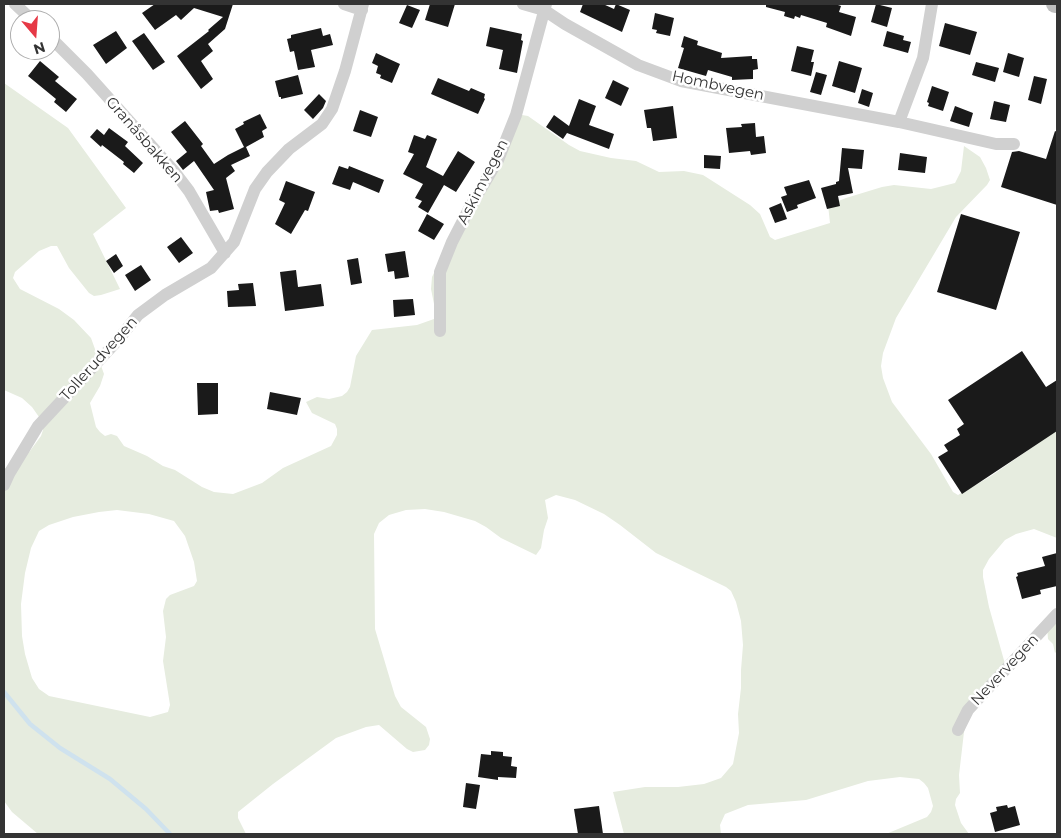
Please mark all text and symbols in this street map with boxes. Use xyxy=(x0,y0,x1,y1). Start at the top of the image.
north arrow xyxy=(10,10,60,60)
text: N xyxy=(31,38,47,59)
street label: Hombvegen xyxy=(670,67,766,105)
street label: Granåsbakken xyxy=(102,93,186,187)
street label: Askimvegen xyxy=(454,136,512,228)
street label: Tollerudvegen xyxy=(57,313,141,405)
street label: Nevervegen xyxy=(967,631,1043,709)

